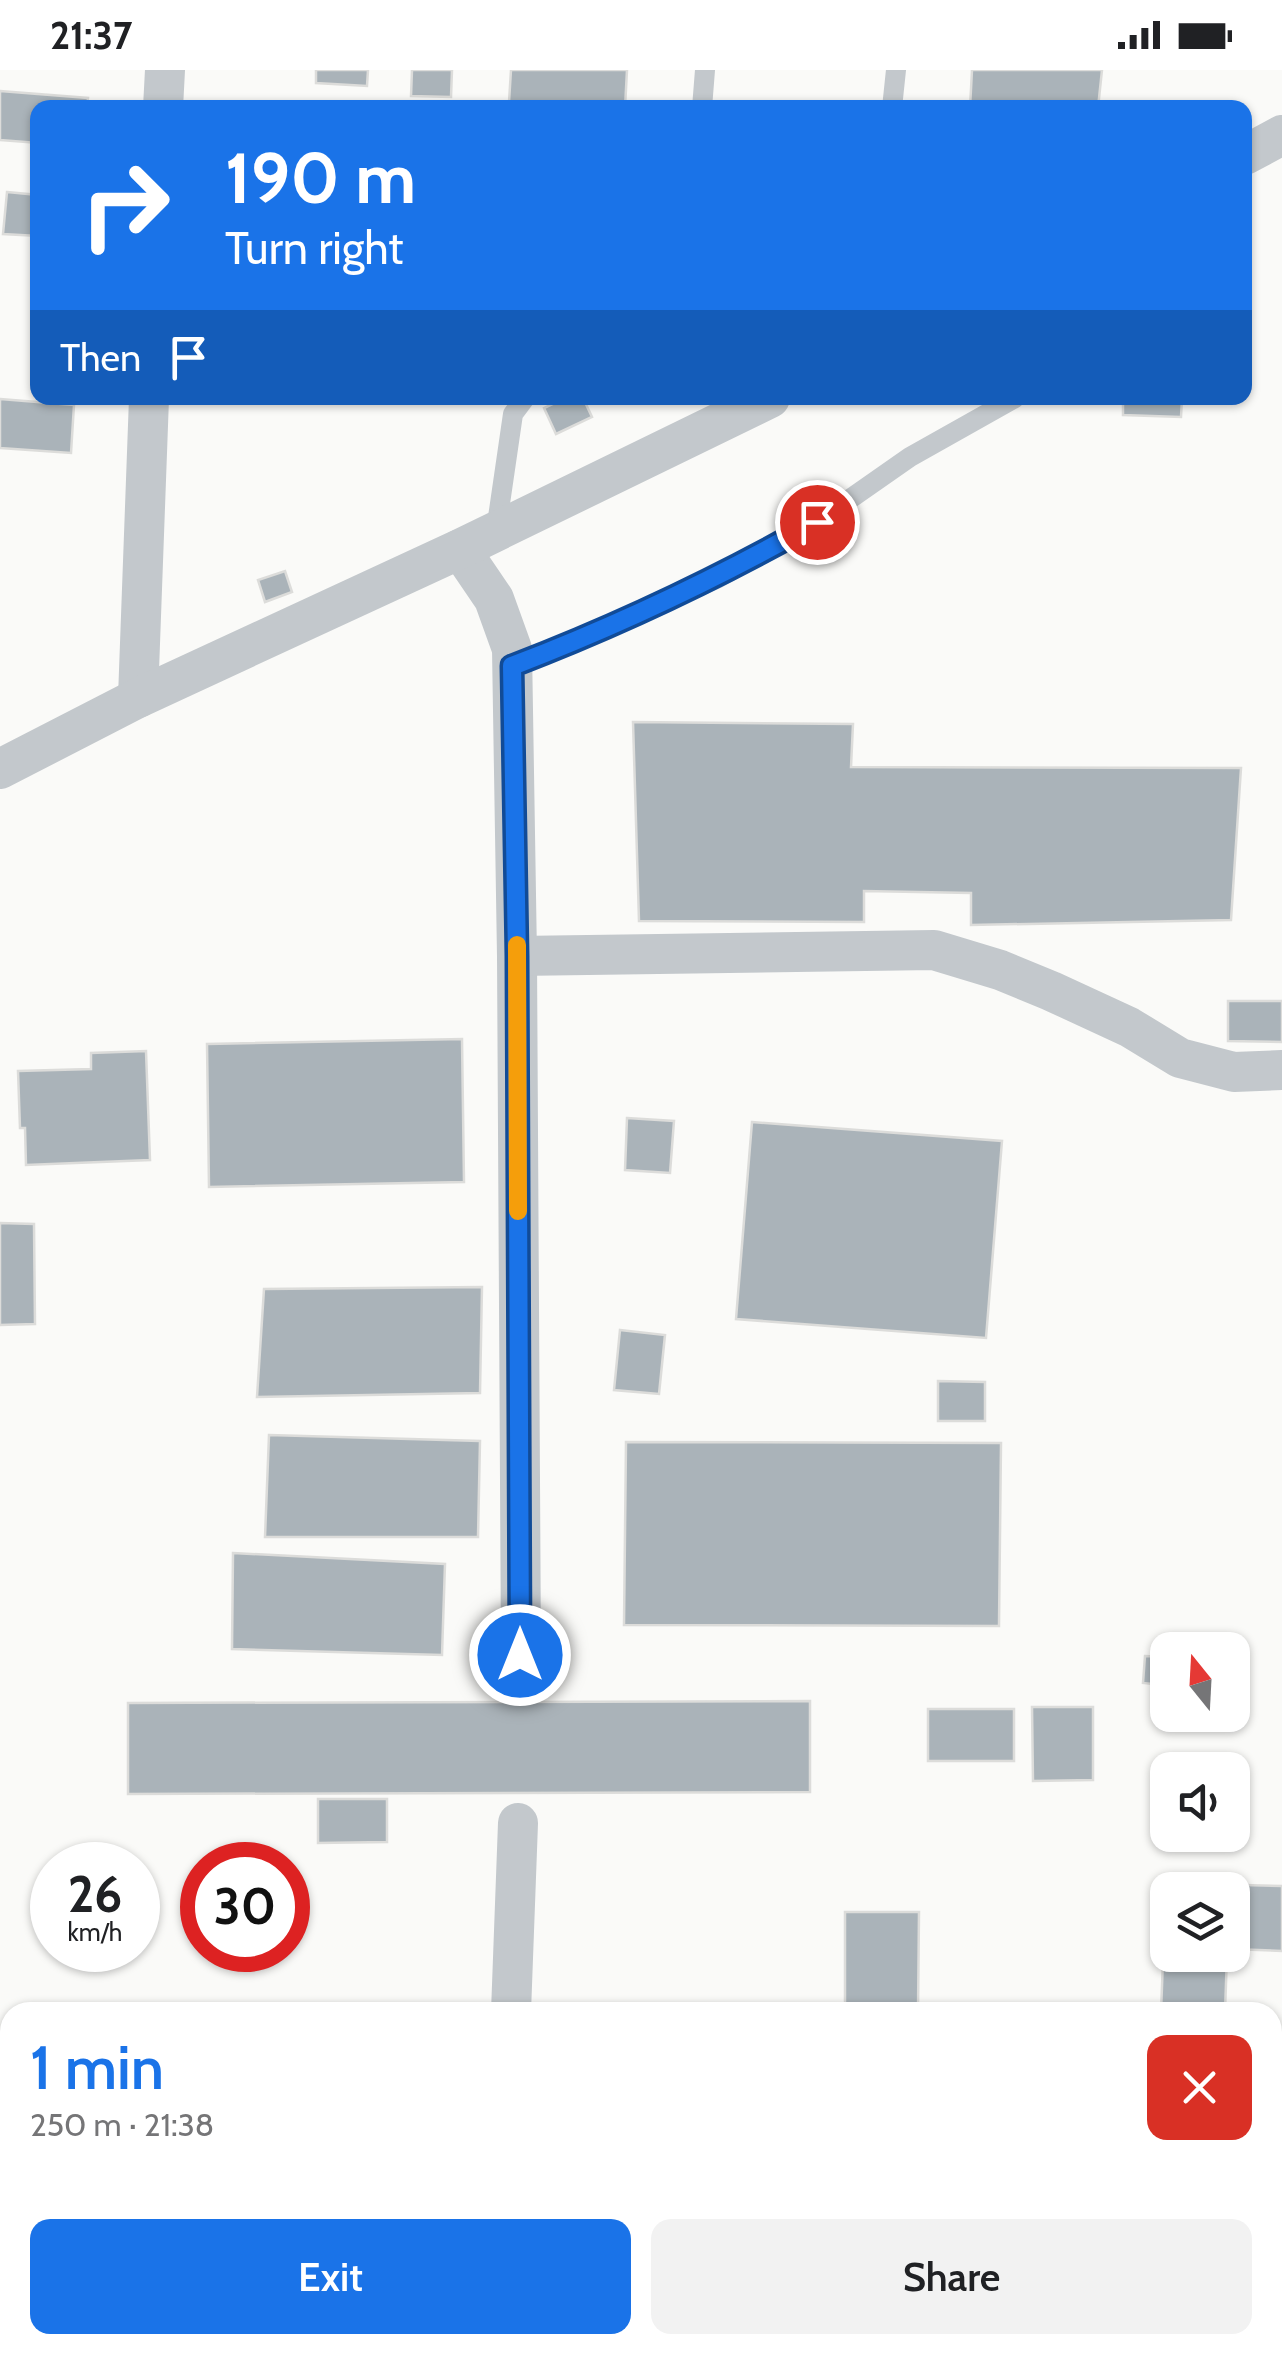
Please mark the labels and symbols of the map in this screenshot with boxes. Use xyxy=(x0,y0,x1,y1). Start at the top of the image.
pin xyxy=(775,480,860,565)
position arrow xyxy=(468,1603,572,1707)
north arrow xyxy=(1150,1632,1250,1732)
speed limit sign: 30 xyxy=(180,1842,310,1972)

